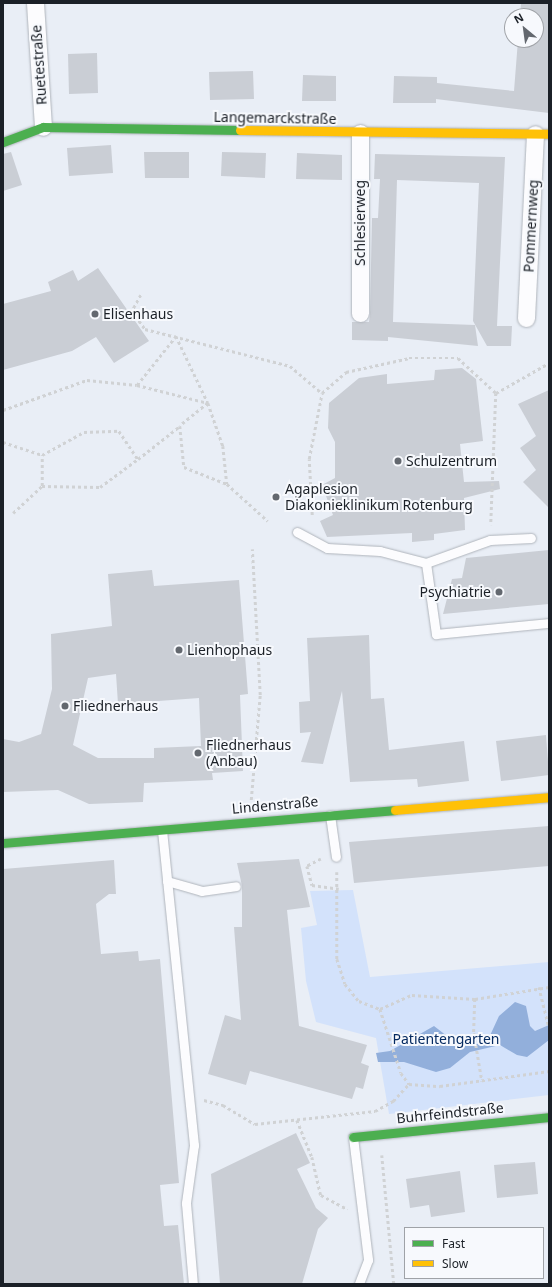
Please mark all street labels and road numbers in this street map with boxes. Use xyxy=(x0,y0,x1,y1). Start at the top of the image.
street label: Ruetestraße xyxy=(28,24,50,106)
street label: Langemarckstraße xyxy=(213,109,337,127)
street label: Pommernweg xyxy=(520,179,542,273)
street label: Schlesierweg xyxy=(352,180,368,266)
street label: Lindenstraße xyxy=(231,793,319,817)
street label: Buhrfeindstraße xyxy=(396,1099,504,1127)

